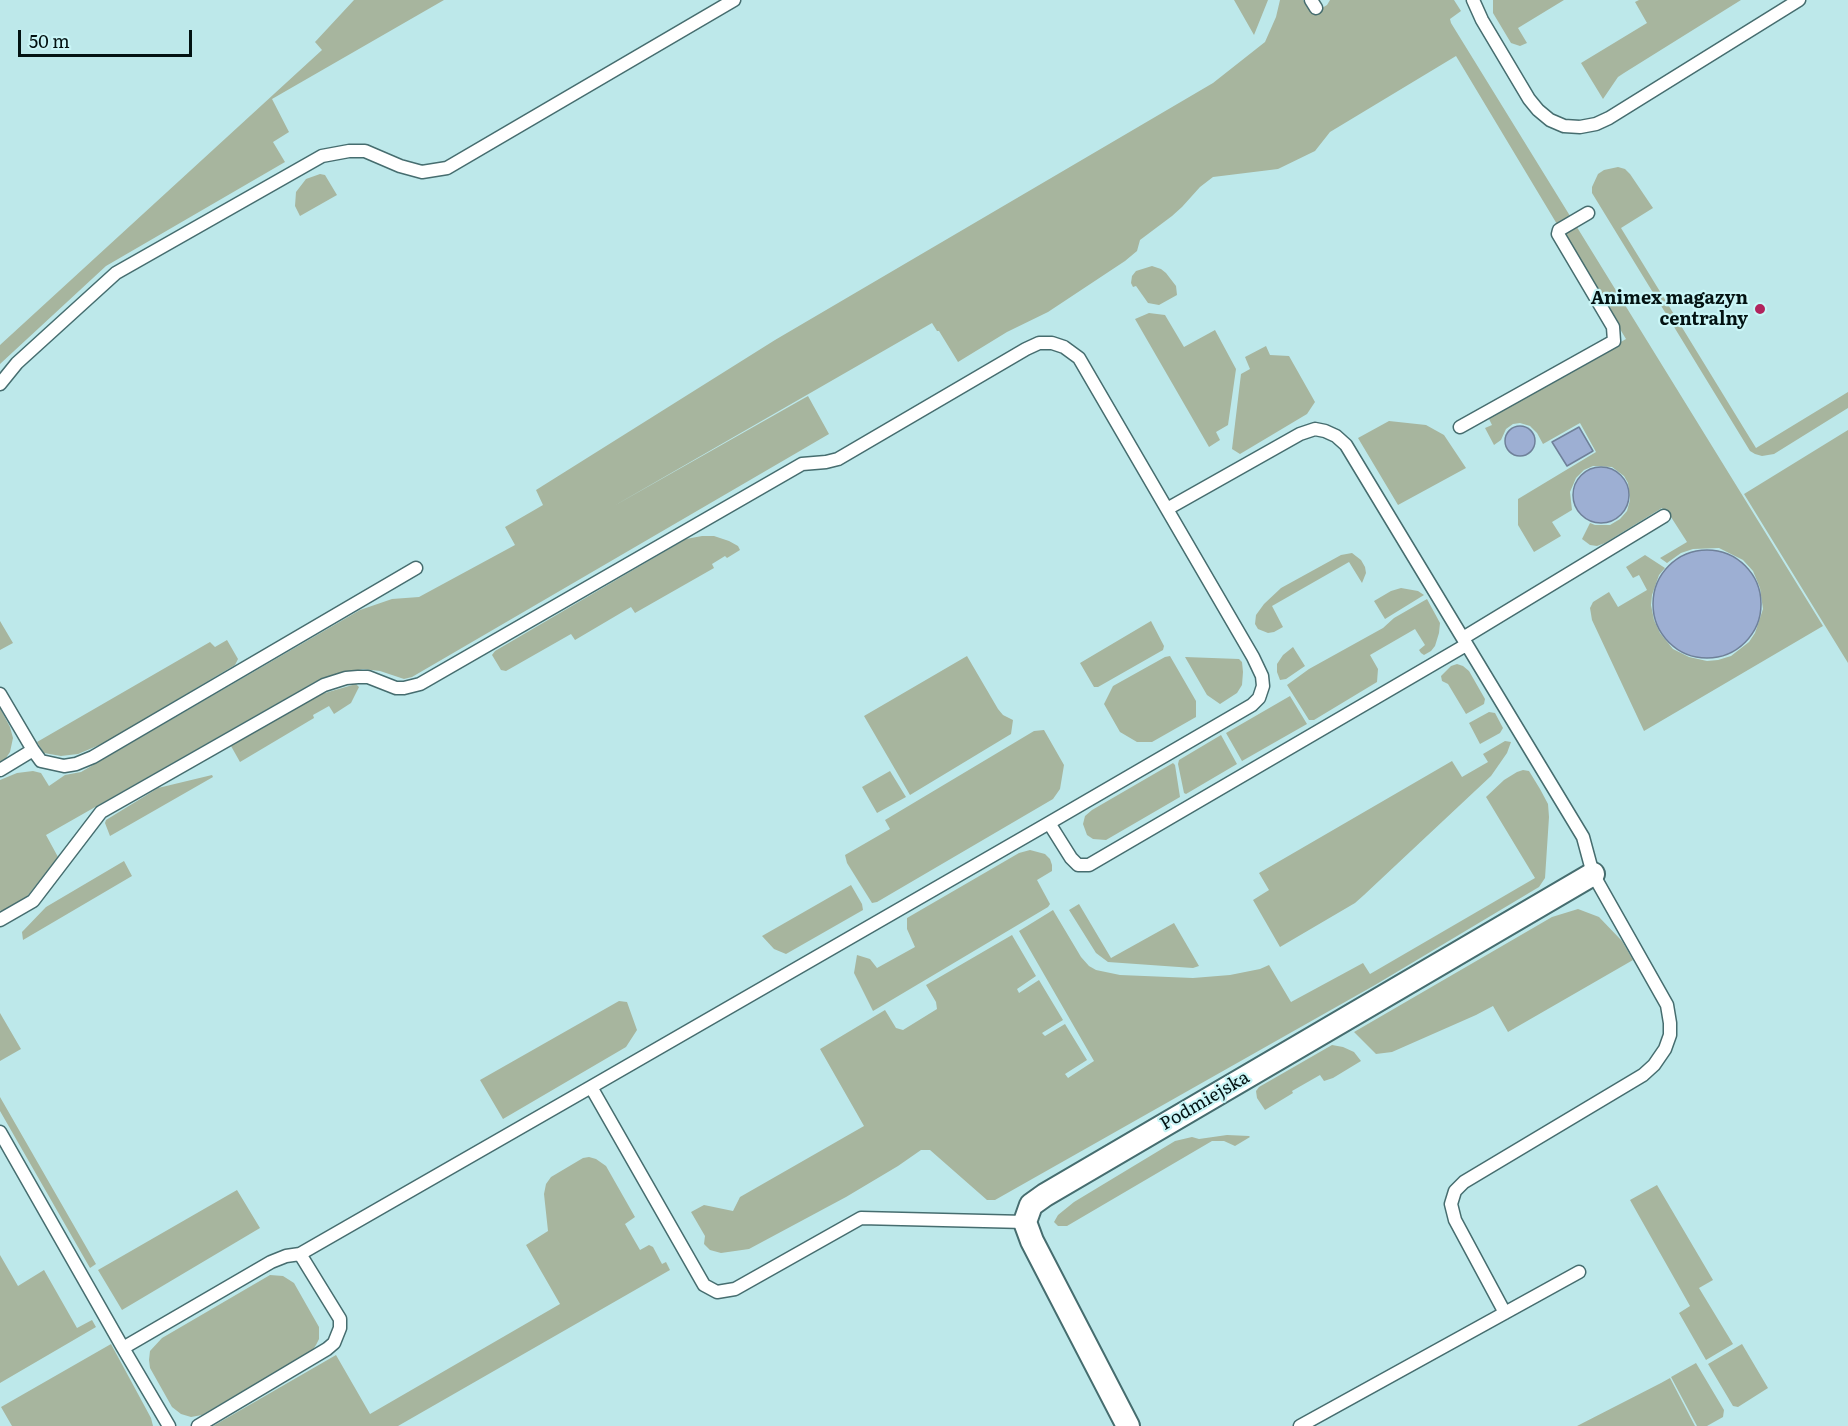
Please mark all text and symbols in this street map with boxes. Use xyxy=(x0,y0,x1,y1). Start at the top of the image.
scale bar xyxy=(21,18,195,56)
text: 50 m xyxy=(29,27,70,54)
place label: Animex magazyn centralny xyxy=(1591,288,1748,330)
marker: Animex magazyn centralny xyxy=(1753,302,1767,316)
street label: Podmiejska xyxy=(1157,1067,1253,1135)

